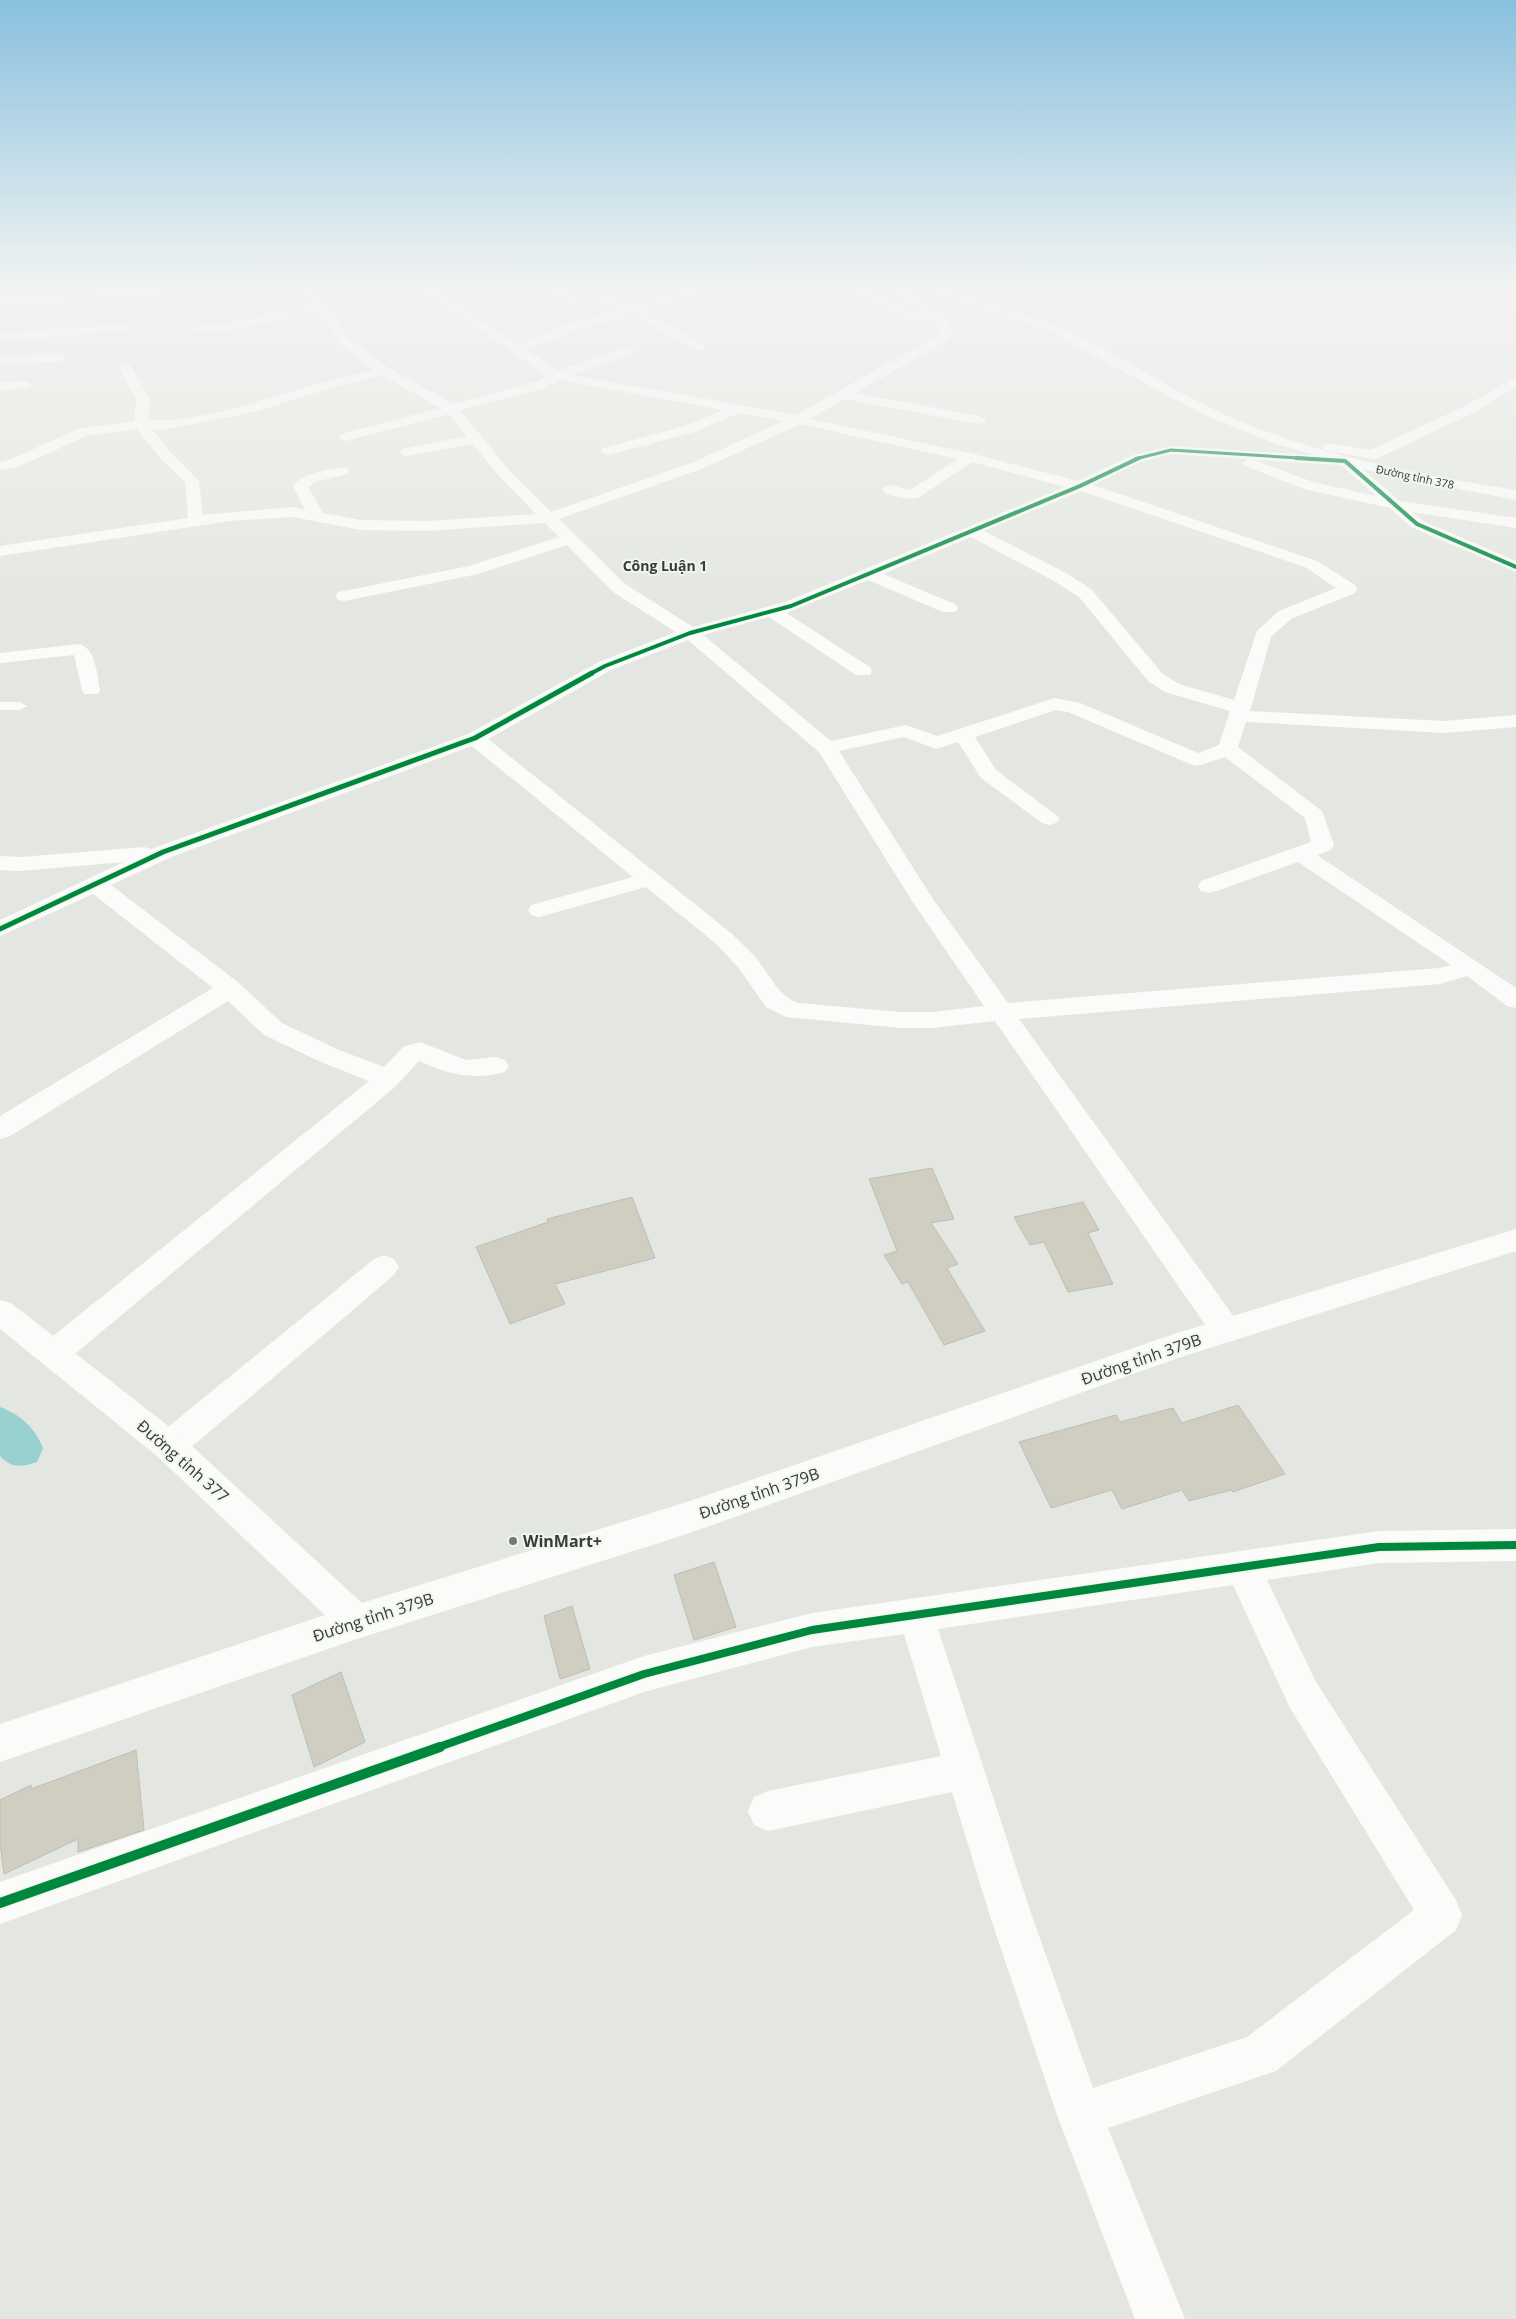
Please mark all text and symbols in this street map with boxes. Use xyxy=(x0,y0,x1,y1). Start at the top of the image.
street label: Đường tỉnh 378 xyxy=(1375,461,1456,492)
district label: Công Luận 1 xyxy=(623,556,707,575)
street label: Đường tỉnh 379B xyxy=(1078,1328,1204,1390)
street label: Đường tỉnh 377 xyxy=(132,1415,234,1507)
street label: Đường tỉnh 379B xyxy=(696,1462,822,1524)
place label: WinMart+ xyxy=(523,1530,602,1552)
marker: WinMart+ xyxy=(507,1535,519,1547)
street label: Đường tỉnh 379B xyxy=(310,1587,436,1647)

